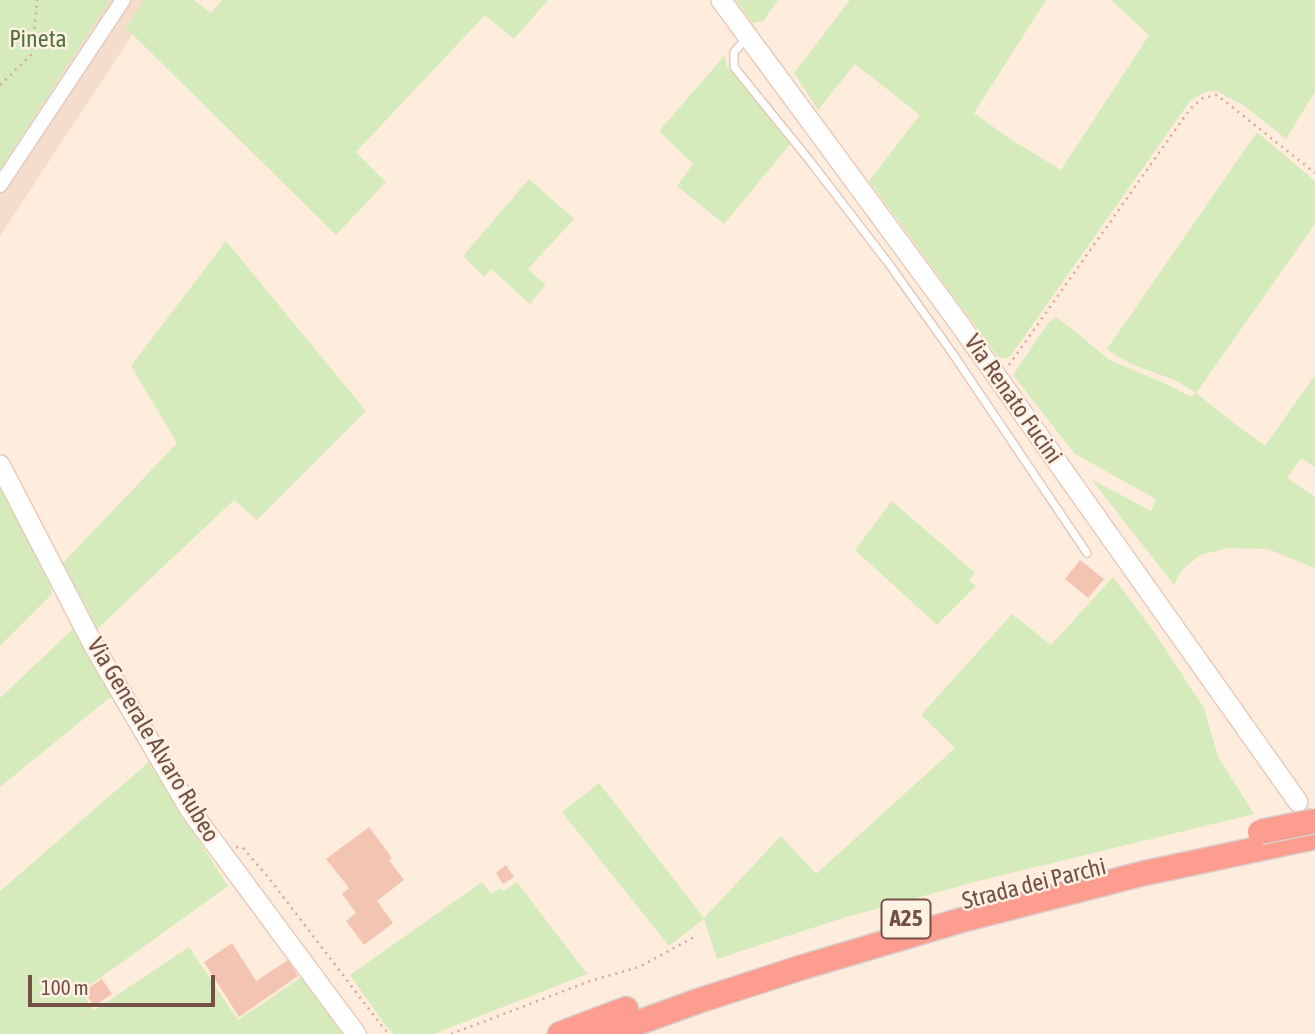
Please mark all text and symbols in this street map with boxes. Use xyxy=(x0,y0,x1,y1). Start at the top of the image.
park label: Pineta xyxy=(9,25,67,53)
street label: Via Renato Fucini xyxy=(958,329,1068,469)
street label: Via Generale Alvaro Rubeo xyxy=(81,633,225,847)
street label: Strada dei Parchi xyxy=(959,852,1109,916)
road number: A25 xyxy=(881,900,930,938)
scale bar xyxy=(32,960,219,1004)
text: 100 m xyxy=(41,975,89,999)

